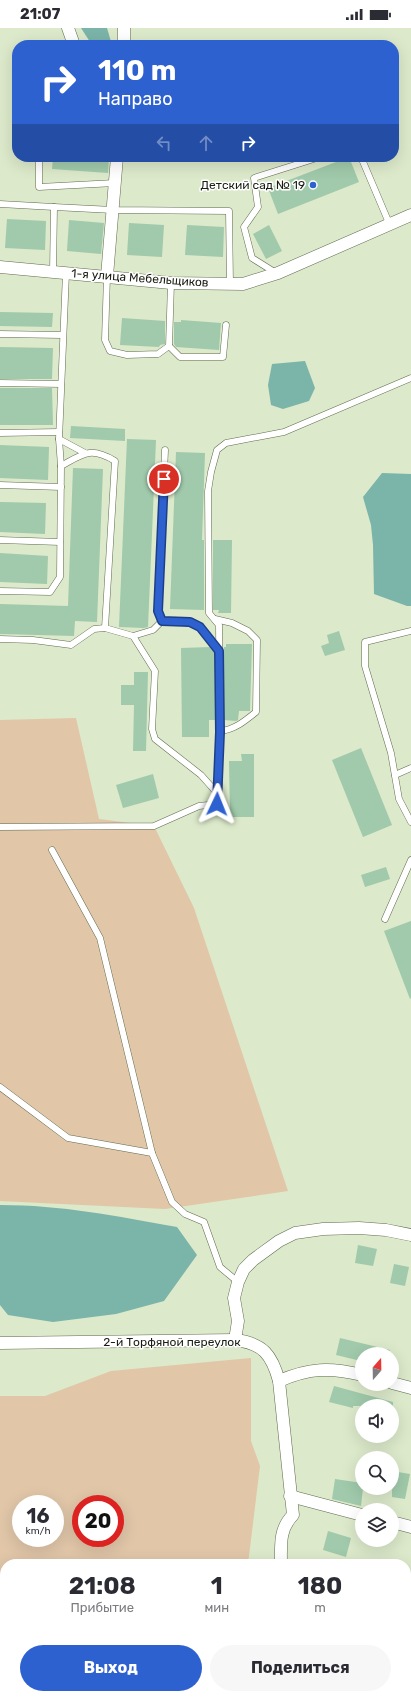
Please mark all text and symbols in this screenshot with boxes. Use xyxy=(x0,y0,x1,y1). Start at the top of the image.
text: 21:07 xyxy=(20,5,60,23)
text: 110 m xyxy=(98,54,176,87)
icon: right xyxy=(32,56,84,108)
text: Направо xyxy=(98,88,173,110)
icon: left xyxy=(153,132,175,154)
icon: ahead xyxy=(195,132,217,154)
icon: right xyxy=(237,132,259,154)
place label: Детский сад № 19 xyxy=(201,178,305,192)
marker: Детский сад № 19 xyxy=(308,180,318,190)
street label: 1-я улица Мебельщиков xyxy=(71,266,209,290)
pin xyxy=(147,462,181,496)
icon: arrive xyxy=(153,468,175,490)
position arrow xyxy=(196,783,238,825)
street label: 2-й Торфяной переулок xyxy=(103,1335,241,1349)
north arrow xyxy=(355,1347,399,1391)
map controls xyxy=(355,1347,399,1547)
button: sound xyxy=(355,1399,399,1443)
button: search xyxy=(355,1451,399,1495)
speed limit sign: 20 xyxy=(72,1495,124,1547)
button: layers xyxy=(355,1503,399,1547)
text: 16 xyxy=(27,1504,49,1528)
text: km/h xyxy=(26,1525,50,1537)
text: 21:08 xyxy=(69,1572,136,1600)
text: 1 xyxy=(211,1572,223,1600)
text: 180 xyxy=(298,1572,342,1600)
text: Прибытие xyxy=(70,1600,134,1615)
text: мин xyxy=(204,1600,229,1615)
text: m xyxy=(314,1600,326,1615)
button: Выход xyxy=(20,1645,202,1691)
button: Поделиться xyxy=(210,1645,391,1691)

